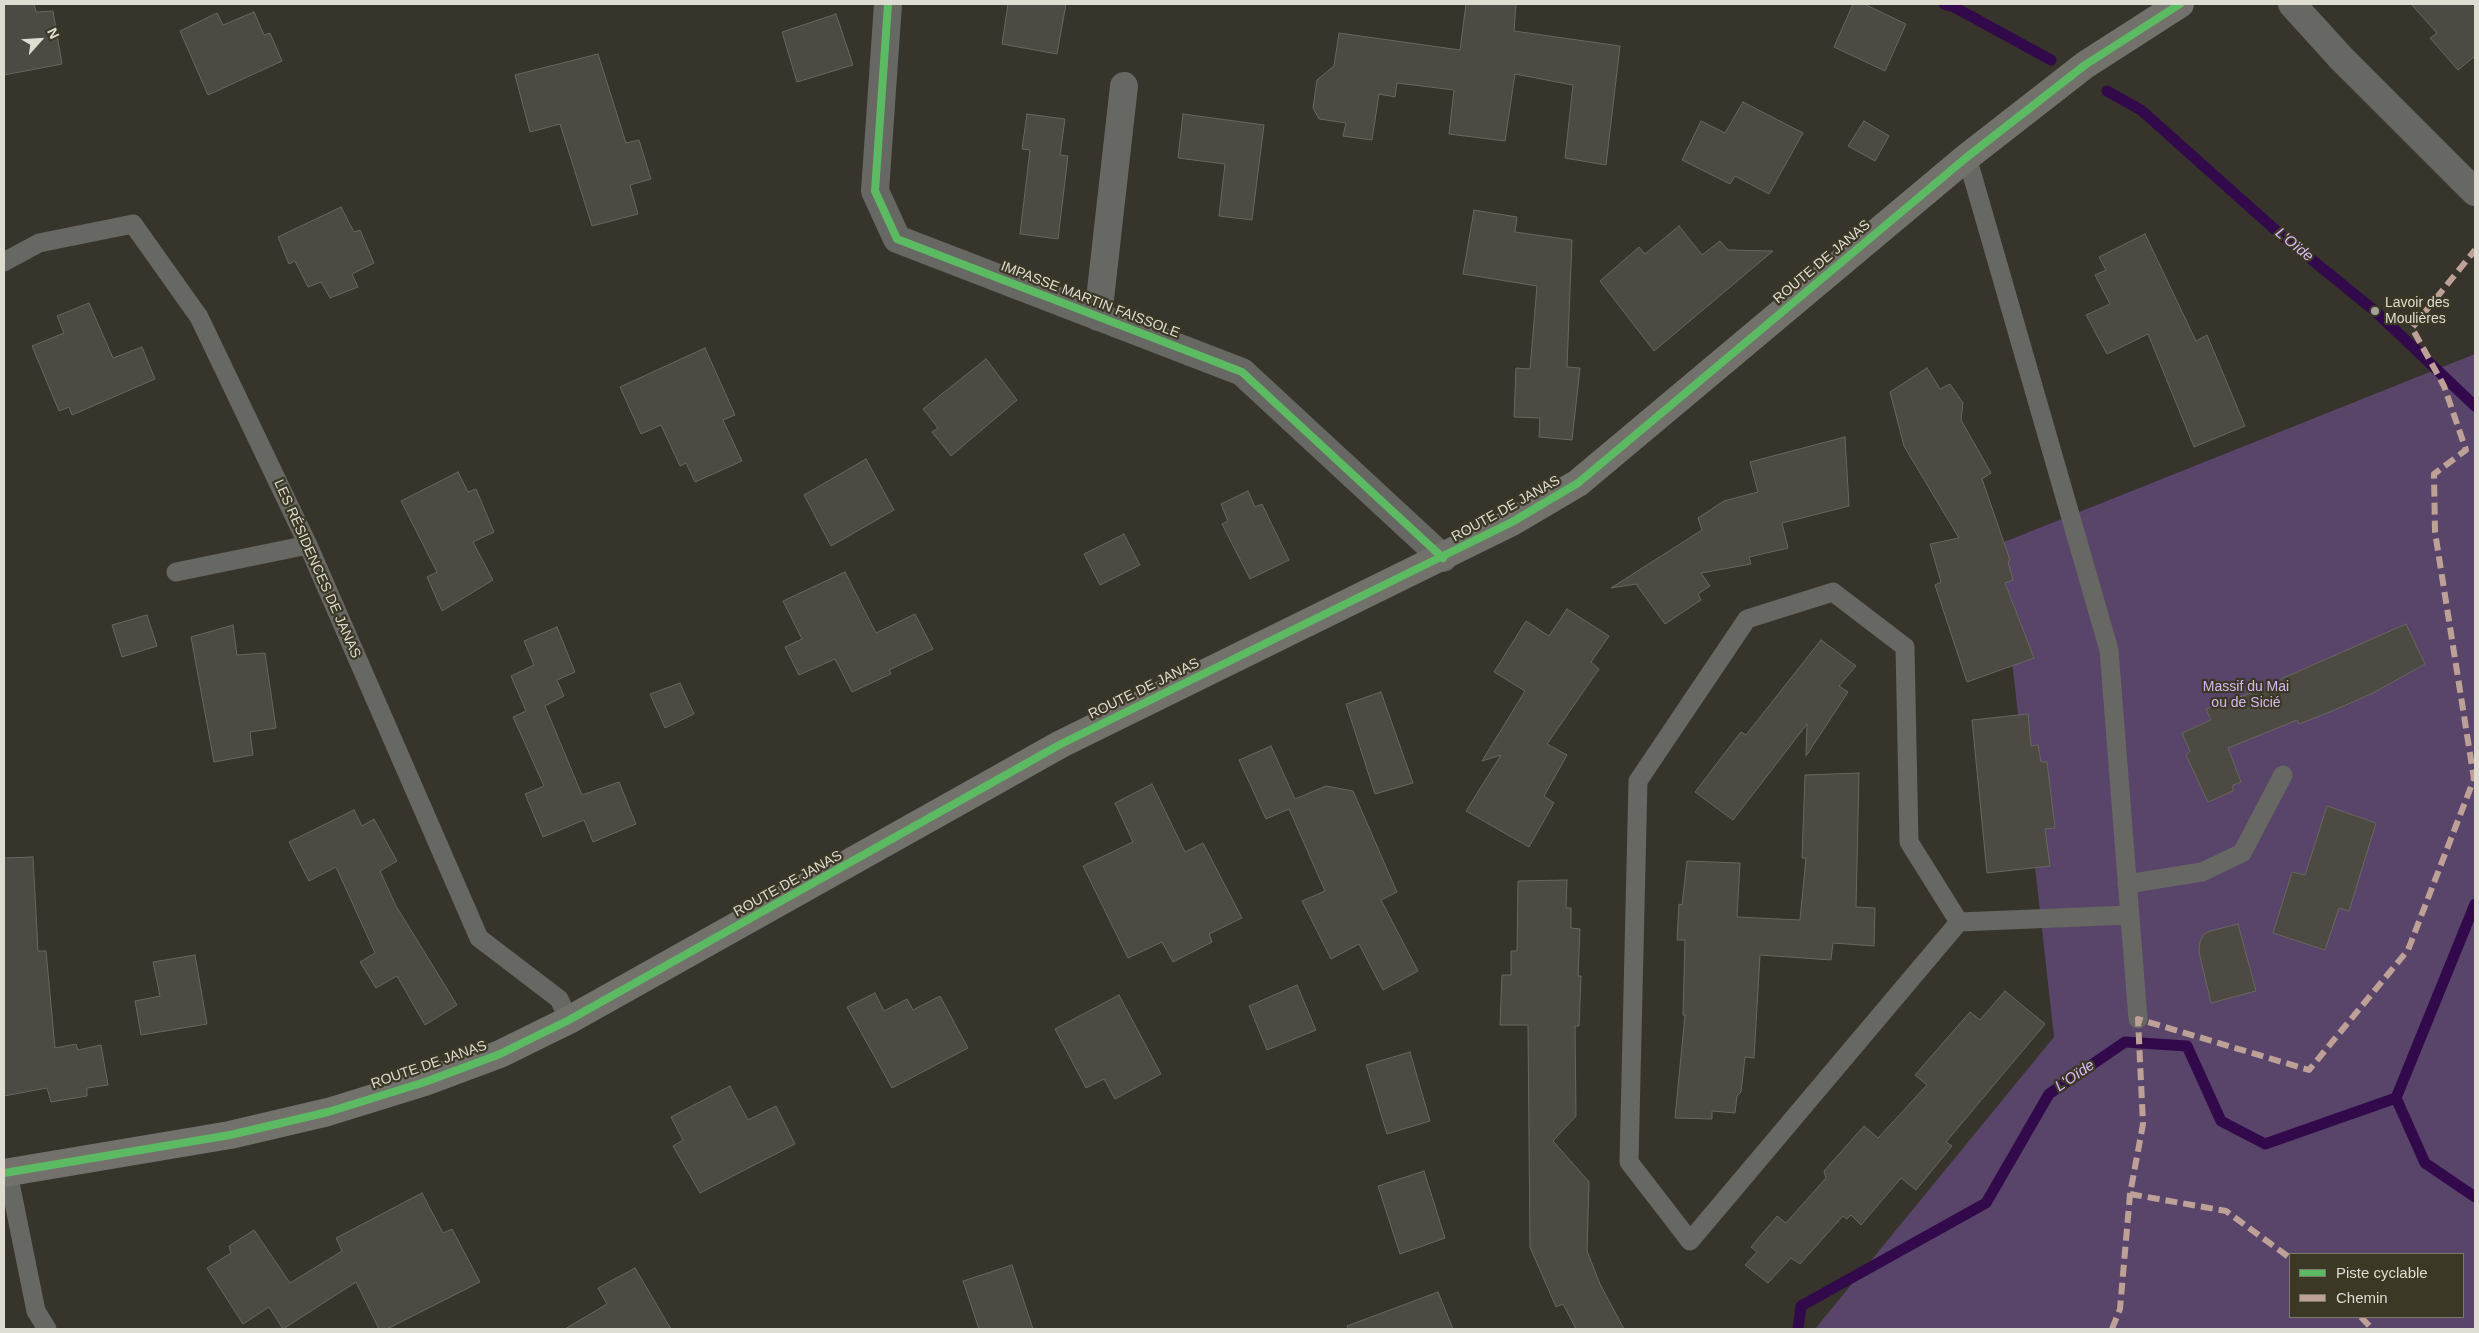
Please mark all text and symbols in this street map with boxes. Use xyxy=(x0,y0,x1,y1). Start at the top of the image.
north arrow xyxy=(15,15,65,65)
text: N xyxy=(44,25,63,41)
street label: ROUTE DE JANAS xyxy=(1770,217,1874,307)
water label: L'Oïde xyxy=(2271,224,2317,266)
street label: IMPASSE MARTIN FAISSOLE xyxy=(998,258,1182,342)
place label: Lavoir des Moulières xyxy=(2385,295,2450,328)
marker: Lavoir des Moulières xyxy=(2369,305,2381,317)
street label: ROUTE DE JANAS xyxy=(1449,472,1563,546)
street label: LES RÉSIDENCES DE JANAS xyxy=(270,477,364,661)
street label: ROUTE DE JANAS xyxy=(1086,655,1202,723)
park label: Massif du Mai ou de Sicié xyxy=(2203,679,2289,712)
street label: ROUTE DE JANAS xyxy=(731,847,845,921)
street label: ROUTE DE JANAS xyxy=(369,1037,489,1093)
water label: L'Oïde xyxy=(2052,1056,2098,1096)
legend xyxy=(2289,1253,2464,1318)
text: Piste cyclable xyxy=(2336,1264,2428,1281)
text: Chemin xyxy=(2336,1289,2388,1306)

